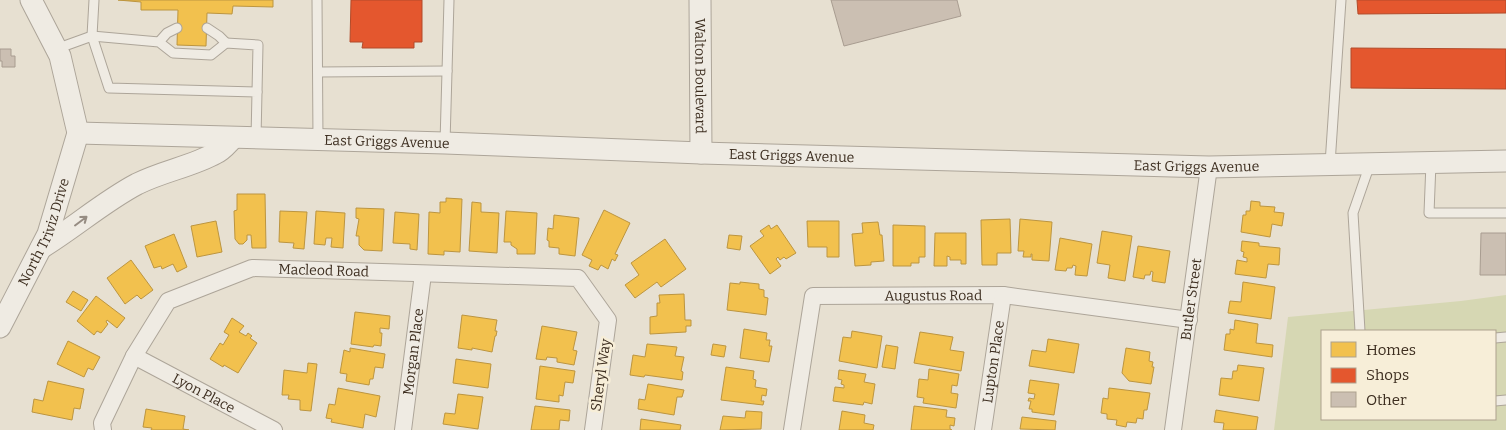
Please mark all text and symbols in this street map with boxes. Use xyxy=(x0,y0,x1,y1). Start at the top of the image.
street label: Walton Boulevard xyxy=(692,18,709,134)
street label: East Griggs Avenue xyxy=(324,131,450,152)
street label: East Griggs Avenue xyxy=(729,145,855,166)
street label: East Griggs Avenue xyxy=(1133,156,1259,176)
street label: North Triviz Drive xyxy=(14,176,73,289)
one-way arrow xyxy=(74,215,87,226)
street label: Butler Street xyxy=(1177,257,1205,341)
street label: Macleod Road xyxy=(278,260,369,280)
street label: Augustus Road xyxy=(884,287,982,304)
street label: Morgan Place xyxy=(399,307,427,396)
street label: Lupton Place xyxy=(979,319,1008,404)
legend xyxy=(1321,330,1496,420)
street label: Sheryl Way xyxy=(587,337,615,412)
text: Homes xyxy=(1366,341,1416,359)
text: Shops xyxy=(1366,366,1409,384)
street label: Lyon Place xyxy=(170,369,238,416)
text: Other xyxy=(1366,391,1407,409)

